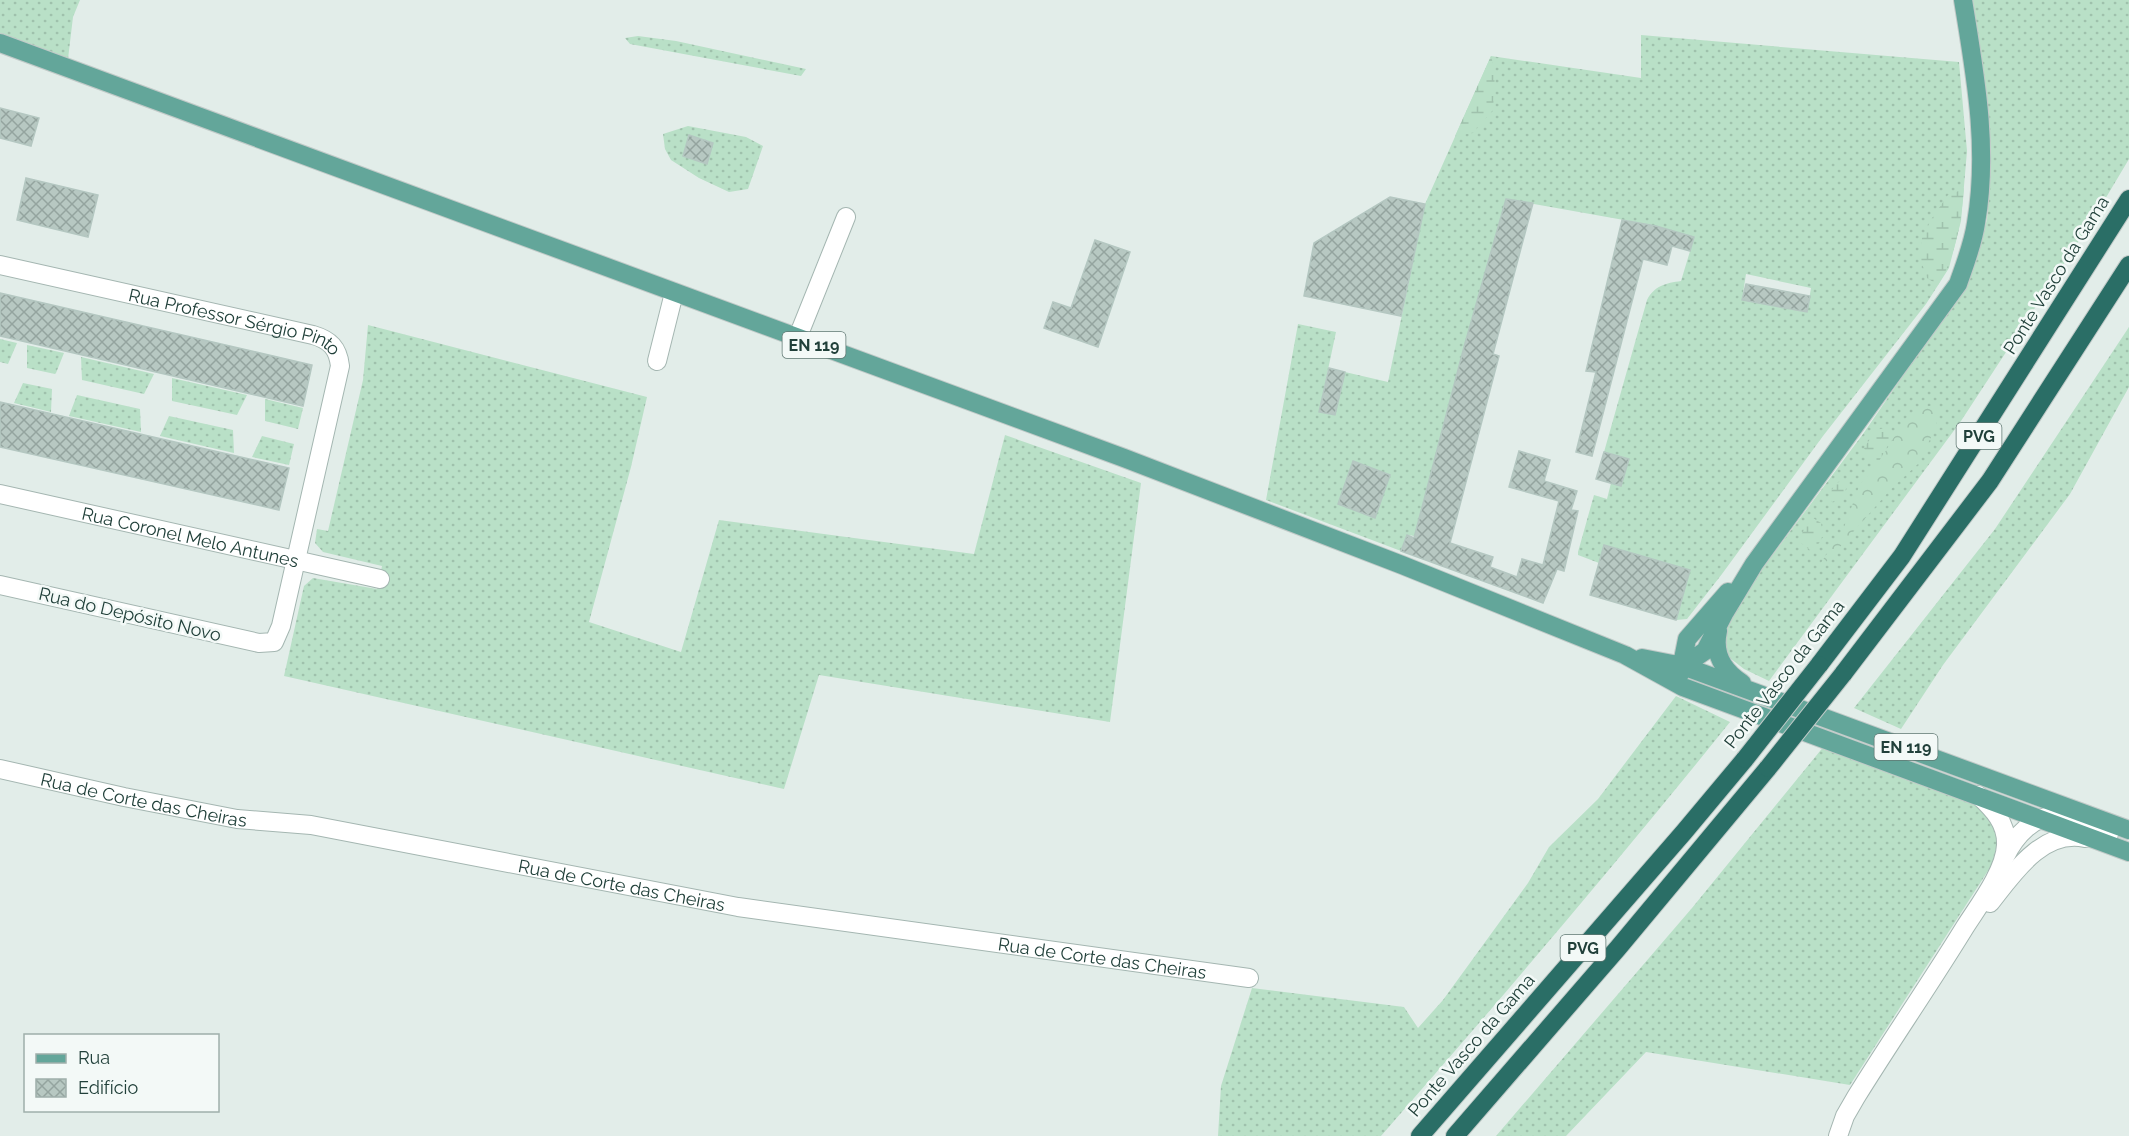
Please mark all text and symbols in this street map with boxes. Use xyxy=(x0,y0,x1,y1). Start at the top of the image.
street label: Ponte Vasco da Gama xyxy=(1999,192,2113,358)
street label: Rua Professor Sérgio Pinto xyxy=(127,284,346,359)
road number: EN 119 xyxy=(782,332,846,358)
road number: PVG xyxy=(1956,423,2002,449)
street label: Rua Coronel Melo Antunes xyxy=(80,502,301,571)
street label: Rua do Depósito Novo xyxy=(37,583,223,645)
street label: Ponte Vasco da Gama xyxy=(1720,596,1848,752)
road number: EN 119 xyxy=(1874,734,1938,760)
street label: Rua de Corte das Cheiras xyxy=(39,768,248,830)
street label: Rua de Corte das Cheiras xyxy=(517,855,727,915)
street label: Rua de Corte das Cheiras xyxy=(997,933,1208,982)
road number: PVG xyxy=(1560,935,1606,961)
street label: Ponte Vasco da Gama xyxy=(1403,969,1539,1121)
legend xyxy=(24,1034,219,1112)
text: Rua xyxy=(78,1047,110,1068)
text: Edifício xyxy=(78,1077,138,1098)

